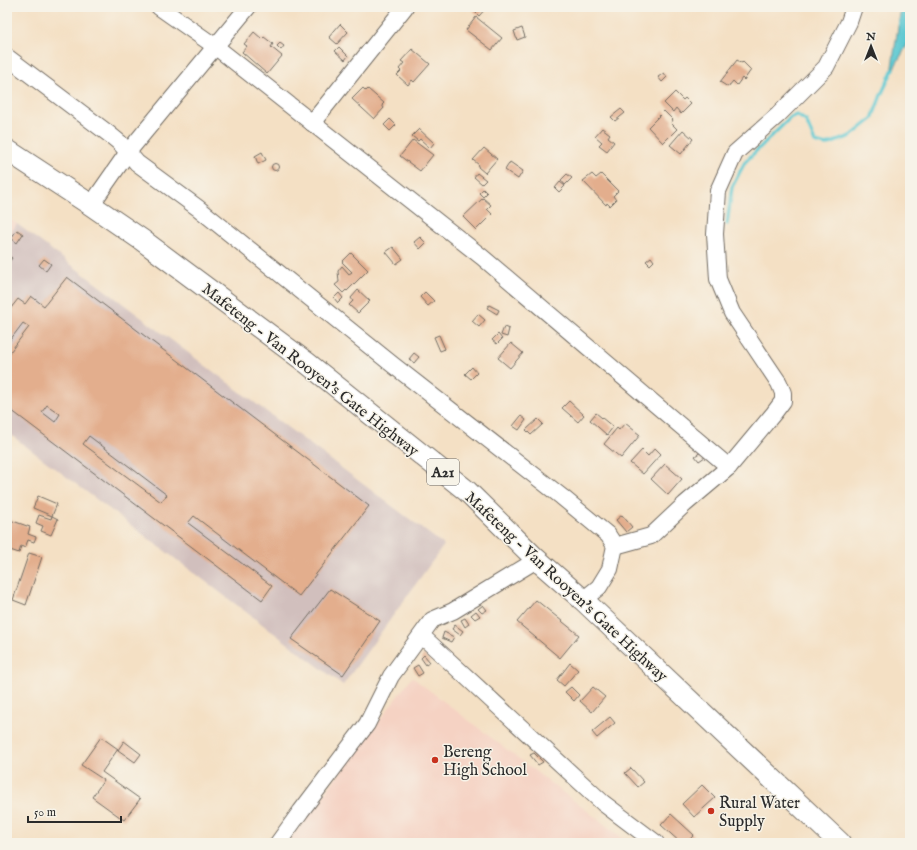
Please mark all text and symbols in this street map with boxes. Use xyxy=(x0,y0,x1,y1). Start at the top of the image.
north arrow xyxy=(851,26,891,66)
text: N xyxy=(865,30,876,44)
street label: Mafeteng - Van Rooyen's Gate Highway xyxy=(197,280,422,462)
road number: A21 xyxy=(427,459,459,485)
street label: Mafeteng - Van Rooyen's Gate Highway xyxy=(460,488,671,687)
place label: Bereng High School xyxy=(443,743,527,781)
marker: Bereng High School xyxy=(430,755,440,765)
place label: Rural Water Supply xyxy=(719,794,800,832)
scale bar xyxy=(28,798,121,824)
text: 50 m xyxy=(34,805,56,820)
marker: Rural Water Supply xyxy=(706,806,716,816)

